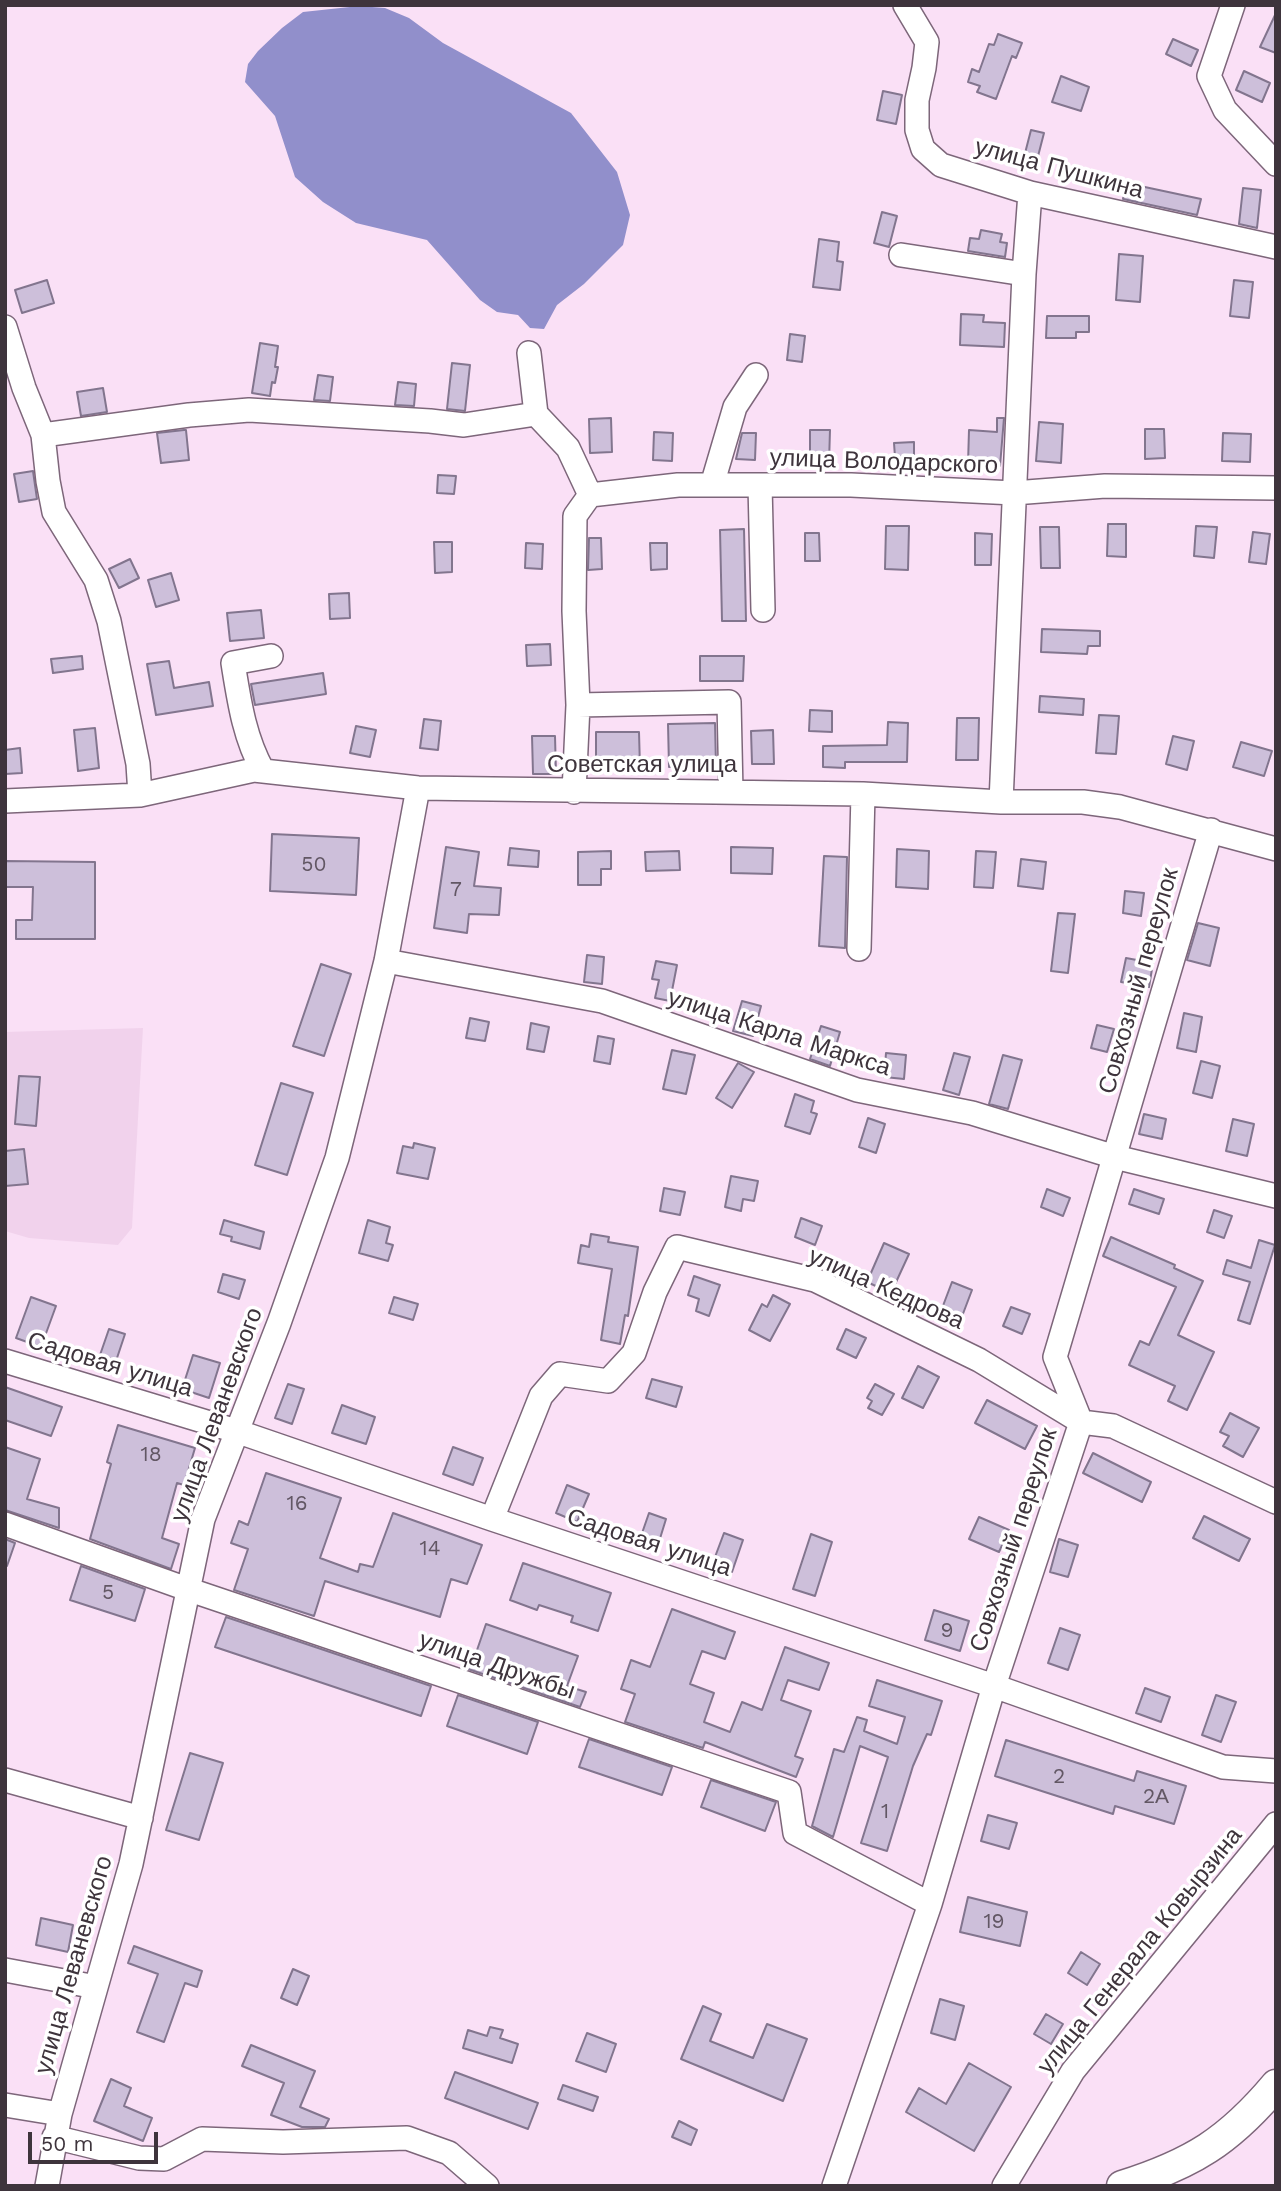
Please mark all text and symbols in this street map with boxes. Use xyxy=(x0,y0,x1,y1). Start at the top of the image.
street label: улица Пушкина xyxy=(972,133,1146,205)
street label: улица Володарского xyxy=(769,444,999,480)
street label: Советская улица xyxy=(547,751,737,779)
house number: 50 xyxy=(301,852,327,878)
street label: Совхозный переулок xyxy=(1093,865,1185,1097)
house number: 7 xyxy=(450,877,462,903)
street label: улица Карла Маркса xyxy=(664,983,894,1083)
street label: улица Кедрова xyxy=(804,1242,968,1336)
street label: улица Леваневского xyxy=(165,1304,269,1526)
street label: Садовая улица xyxy=(24,1326,196,1404)
street label: Совхозный переулок xyxy=(964,1424,1064,1656)
house number: 18 xyxy=(140,1442,162,1468)
house number: 16 xyxy=(287,1491,307,1517)
street label: Садовая улица xyxy=(563,1503,735,1583)
house number: 14 xyxy=(419,1536,441,1562)
house number: 5 xyxy=(102,1580,114,1606)
house number: 9 xyxy=(941,1618,953,1644)
street label: улица Дружбы xyxy=(415,1626,579,1706)
house number: 2 xyxy=(1053,1764,1065,1790)
house number: 2А xyxy=(1143,1784,1169,1810)
house number: 1 xyxy=(881,1799,889,1825)
street label: улица Генерала Ковырзина xyxy=(1032,1822,1248,2080)
street label: улица Леваневского xyxy=(29,1852,119,2078)
house number: 19 xyxy=(983,1909,1005,1935)
scale bar xyxy=(32,2118,161,2162)
text: 50 m xyxy=(41,2131,93,2156)

